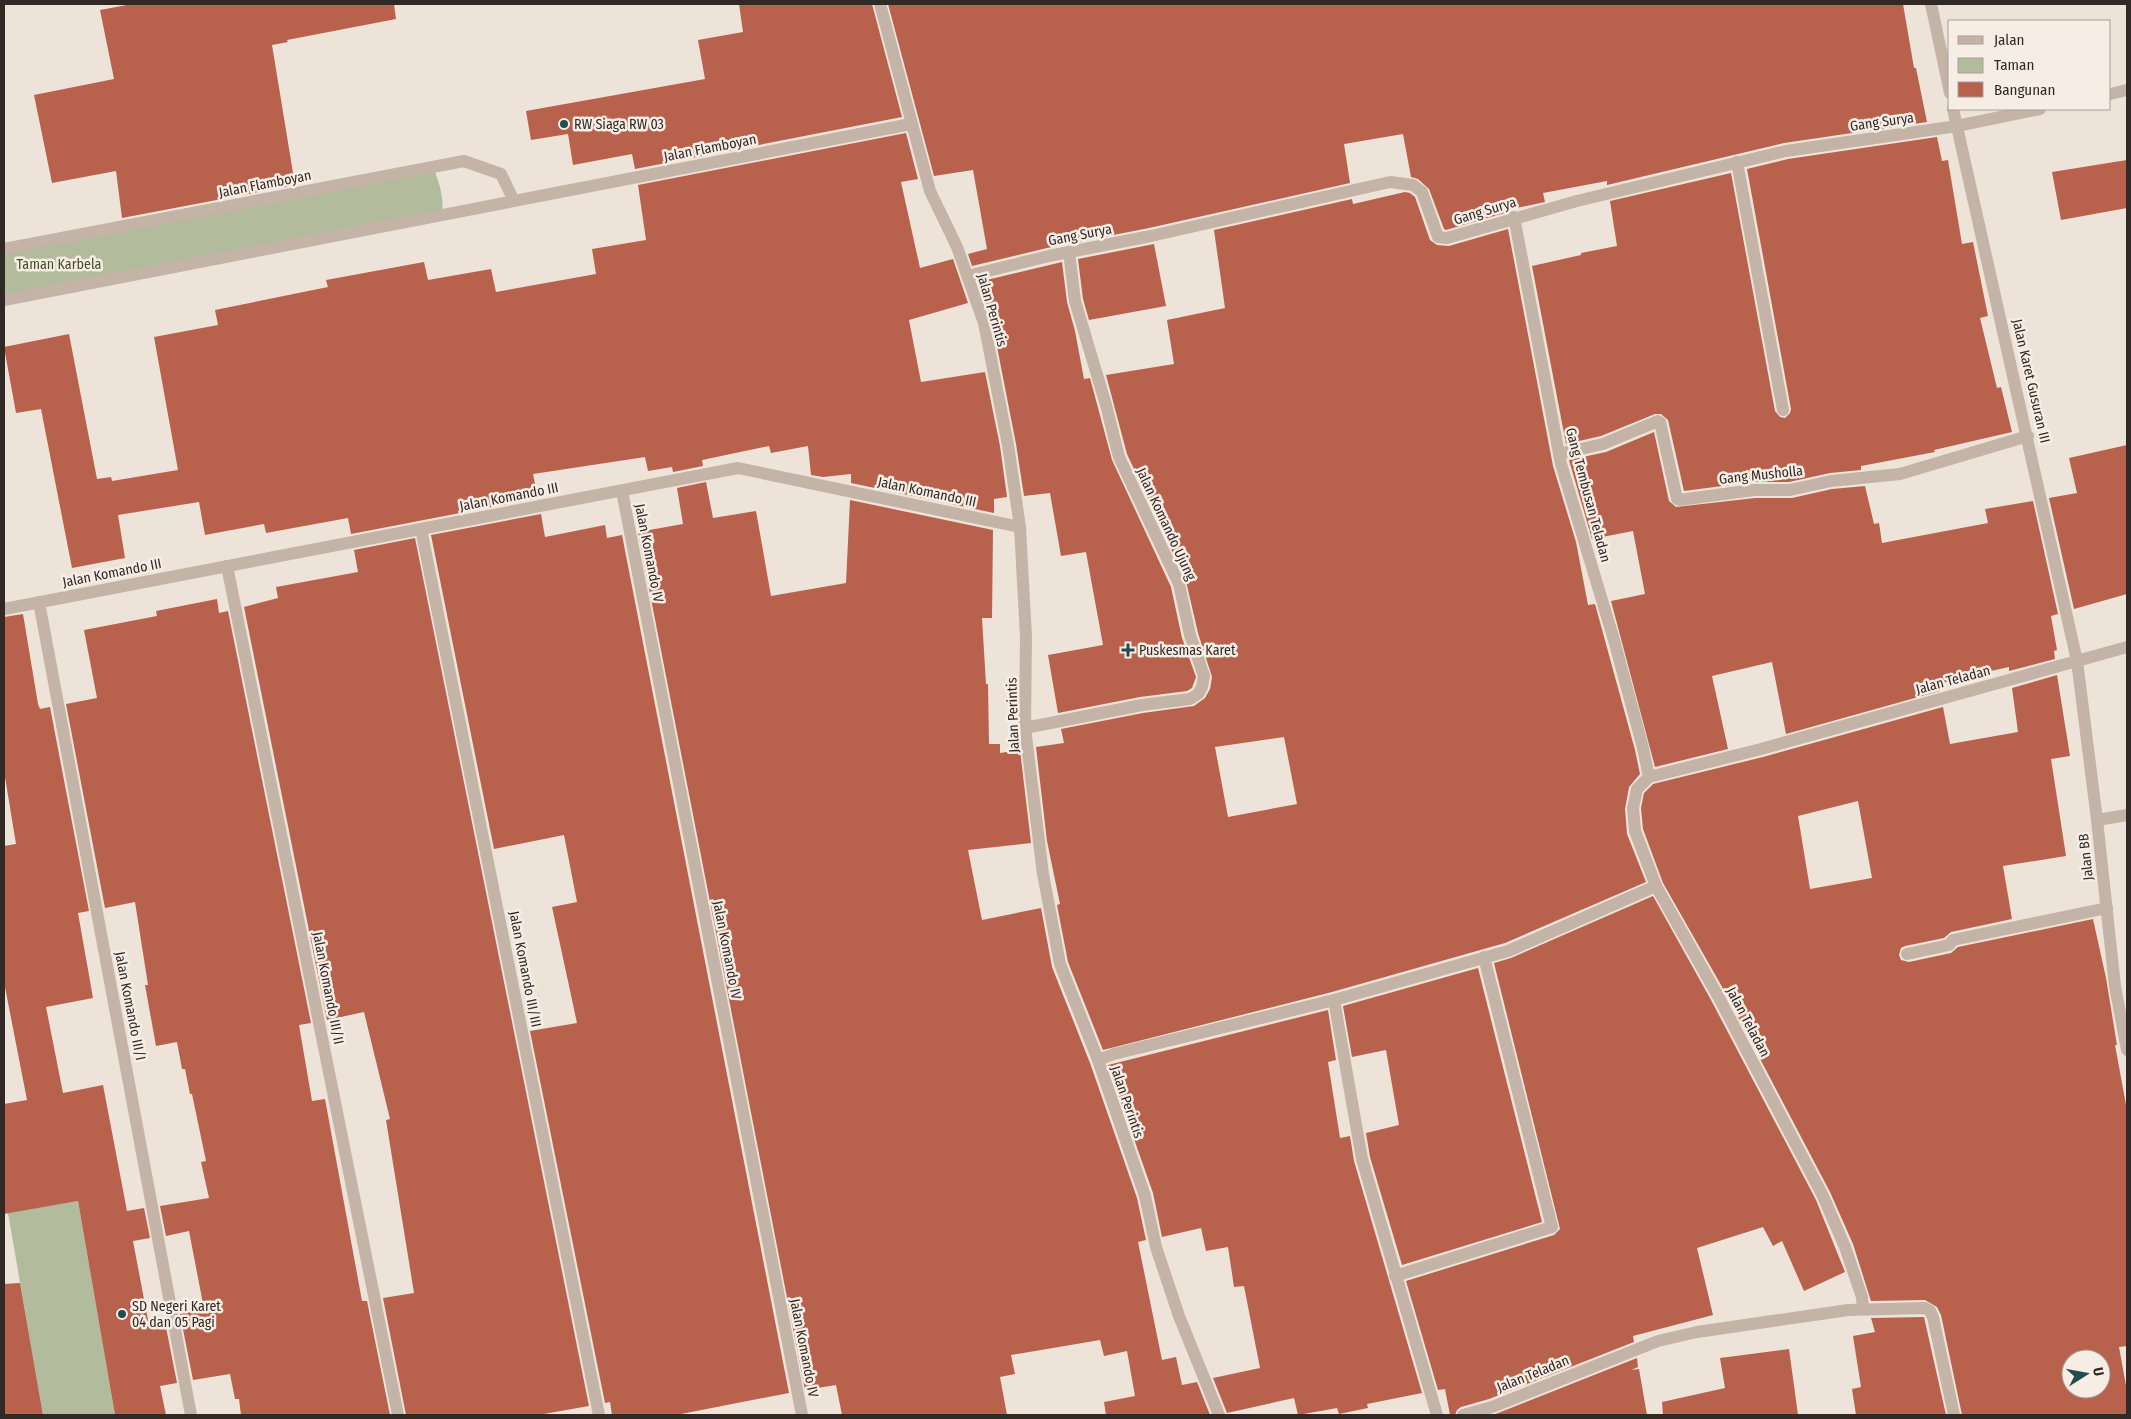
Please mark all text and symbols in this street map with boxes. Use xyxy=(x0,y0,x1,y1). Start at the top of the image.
legend xyxy=(1948,20,2111,110)
text: Jalan xyxy=(1994,31,2024,49)
text: Taman xyxy=(1994,56,2034,74)
text: Bangunan xyxy=(1994,81,2055,99)
street label: Gang Surya xyxy=(1849,109,1915,135)
place label: RW Siaga RW 03 xyxy=(574,116,664,133)
marker: RW Siaga RW 03 xyxy=(558,118,570,130)
street label: Jalan Flamboyan xyxy=(662,131,758,165)
street label: Jalan Flamboyan xyxy=(217,167,313,201)
street label: Gang Surya xyxy=(1452,193,1518,229)
street label: Gang Surya xyxy=(1047,221,1113,249)
park label: Taman Karbela xyxy=(17,256,102,273)
street label: Jalan Perintis xyxy=(973,271,1011,349)
street label: Jalan Karet Gusuran III xyxy=(2008,317,2054,445)
street label: Gang Tembusan Teladan xyxy=(1562,426,1614,564)
street label: Gang Musholla xyxy=(1718,462,1804,488)
street label: Jalan Komando Ujung xyxy=(1132,465,1200,583)
street label: Jalan Komando III xyxy=(876,473,978,511)
street label: Jalan Komando III xyxy=(458,479,560,515)
street label: Jalan Komando IV xyxy=(631,502,667,605)
street label: Jalan Komando III xyxy=(61,555,163,591)
place label: Puskesmas Karet xyxy=(1139,642,1236,659)
marker: Puskesmas Karet xyxy=(1121,643,1135,657)
street label: Jalan Teladan xyxy=(1914,662,1992,698)
street label: Jalan Perintis xyxy=(1003,677,1023,753)
street label: Jalan BB xyxy=(2075,832,2097,881)
street label: Jalan Komando IV xyxy=(709,899,745,1002)
street label: Jalan Komando III/III xyxy=(505,909,545,1029)
street label: Jalan Komando III/II xyxy=(309,930,347,1046)
street label: Jalan Komando III/I xyxy=(111,950,149,1062)
street label: Jalan Teladan xyxy=(1723,984,1773,1060)
street label: Jalan Perintis xyxy=(1107,1064,1147,1140)
street label: Jalan Komando IV xyxy=(786,1297,822,1400)
place label: SD Negeri Karet 04 dan 05 Pagi xyxy=(132,1298,221,1331)
marker: SD Negeri Karet 04 dan 05 Pagi xyxy=(116,1308,128,1320)
north arrow xyxy=(2061,1349,2111,1399)
street label: Jalan Teladan xyxy=(1494,1352,1572,1396)
text: U xyxy=(2089,1366,2107,1377)

